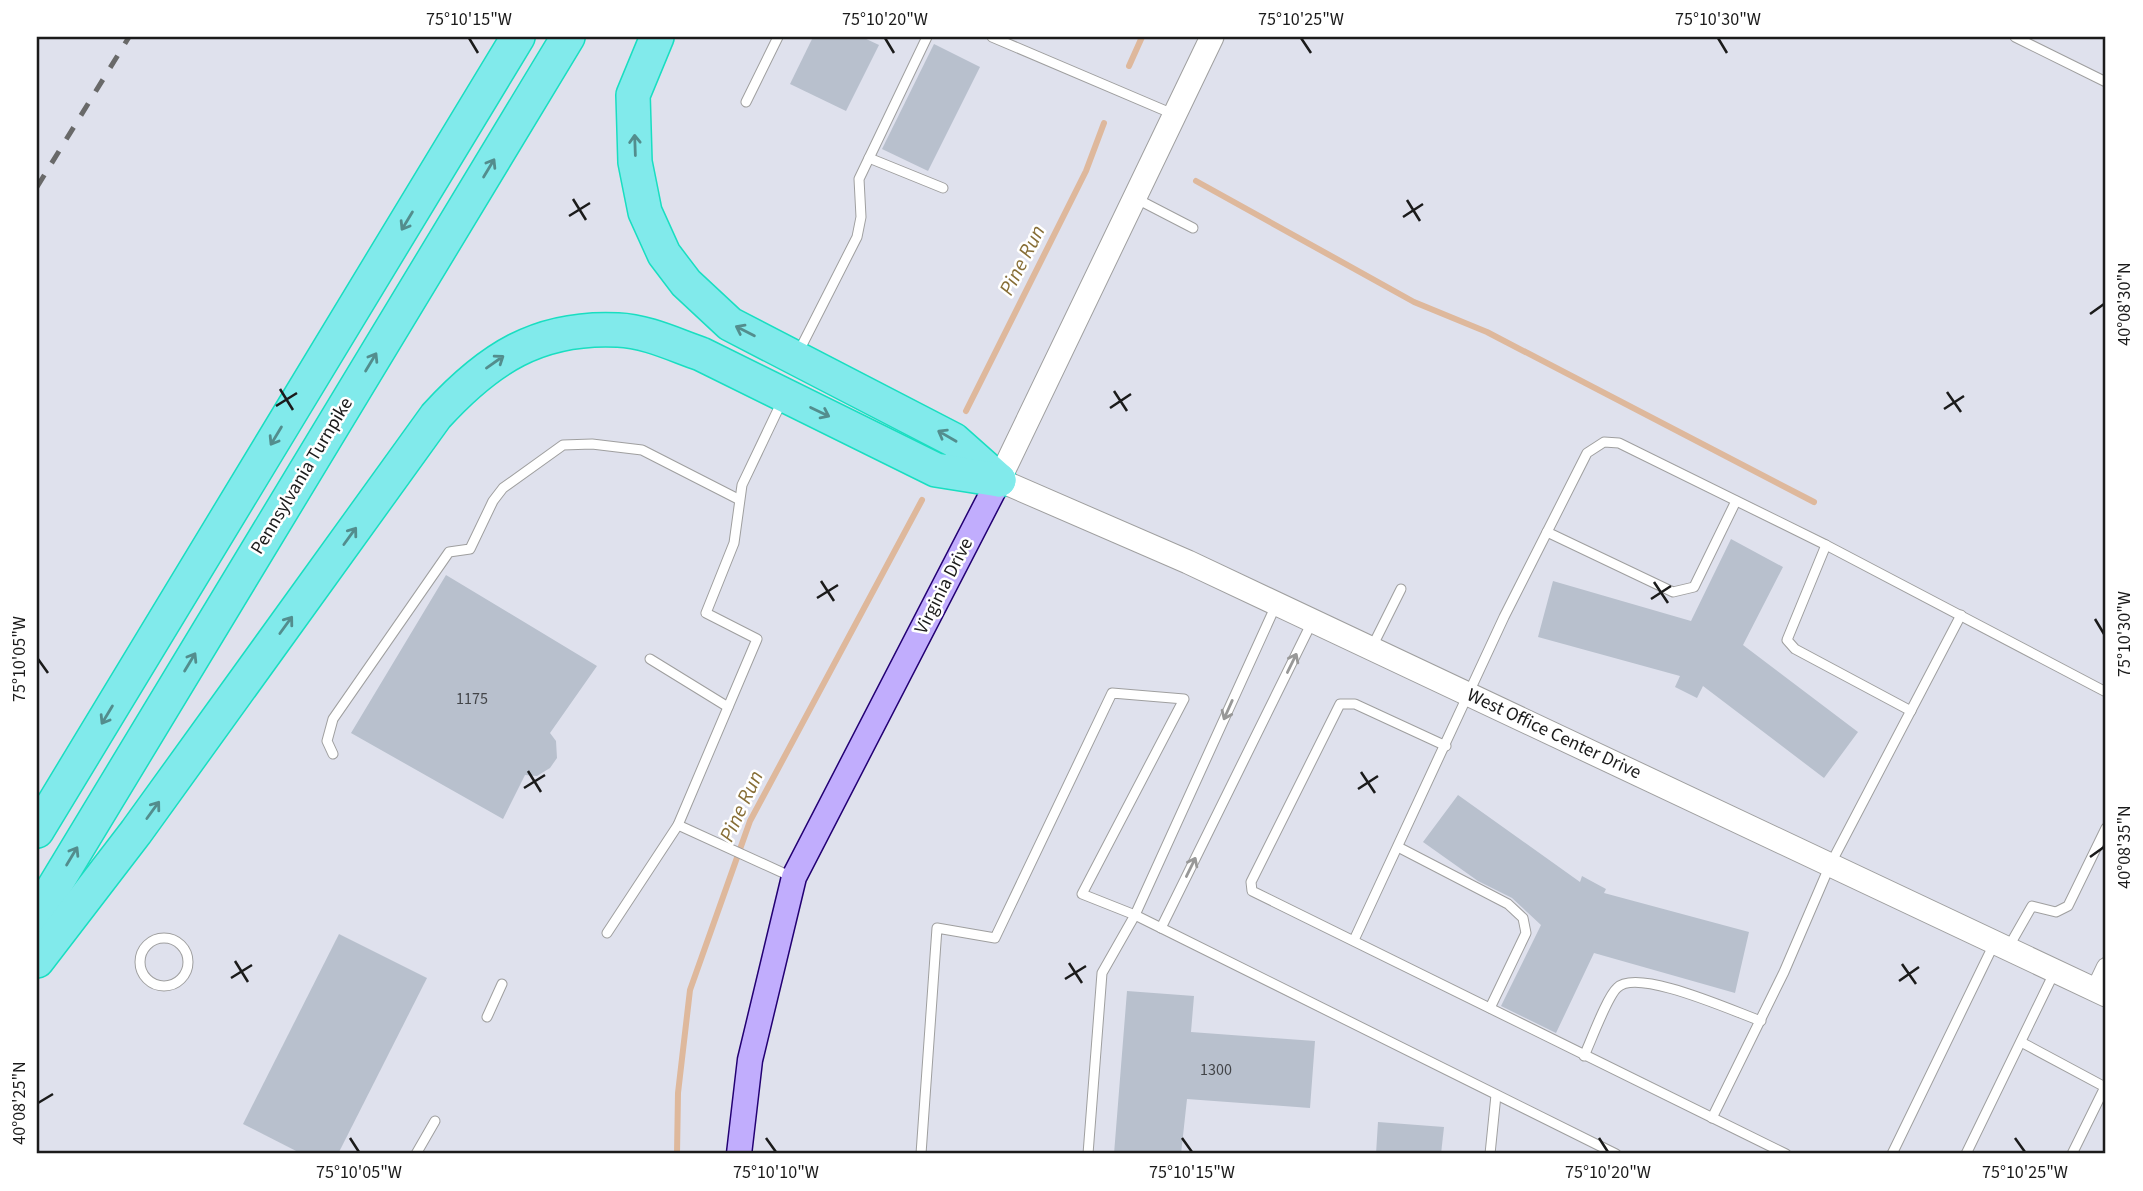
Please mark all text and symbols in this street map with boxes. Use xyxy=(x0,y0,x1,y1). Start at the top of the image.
text: 75°10'15"W xyxy=(426,7,512,32)
text: 75°10'20"W xyxy=(842,7,928,32)
text: 75°10'25"W xyxy=(1258,7,1344,32)
text: 75°10'30"W xyxy=(1675,7,1761,32)
one-way arrow xyxy=(628,133,641,156)
one-way arrow xyxy=(482,158,496,178)
one-way arrow xyxy=(399,210,413,230)
water label: Pine Run xyxy=(992,220,1052,300)
text: 40°08'30"N xyxy=(2112,262,2137,346)
one-way arrow xyxy=(735,324,756,338)
one-way arrow xyxy=(364,353,378,373)
one-way arrow xyxy=(485,355,504,369)
street label: Pennsylvania Turnpike xyxy=(244,392,360,560)
one-way arrow xyxy=(809,406,830,420)
one-way arrow xyxy=(269,426,283,446)
one-way arrow xyxy=(937,429,957,443)
one-way arrow xyxy=(342,526,357,545)
street label: Virginia Drive xyxy=(908,533,980,639)
text: 75°10'30"W xyxy=(2112,591,2137,677)
text: 75°10'05"W xyxy=(7,616,32,702)
one-way arrow xyxy=(278,616,293,635)
one-way arrow xyxy=(183,652,197,672)
one-way arrow xyxy=(1286,653,1300,674)
street label: West Office Center Drive xyxy=(1462,682,1646,786)
house number: 1175 xyxy=(456,688,488,710)
one-way arrow xyxy=(1221,699,1235,720)
one-way arrow xyxy=(100,704,114,724)
water label: Pine Run xyxy=(711,765,771,847)
one-way arrow xyxy=(145,801,160,820)
text: 40°08'35"N xyxy=(2112,805,2137,889)
one-way arrow xyxy=(65,847,79,867)
one-way arrow xyxy=(1185,857,1199,878)
house number: 1300 xyxy=(1200,1059,1232,1081)
text: 40°08'25"N xyxy=(7,1061,32,1145)
text: 75°10'05"W xyxy=(316,1160,402,1185)
text: 75°10'10"W xyxy=(733,1160,819,1185)
text: 75°10'15"W xyxy=(1149,1160,1235,1185)
text: 75°10'20"W xyxy=(1565,1160,1651,1185)
text: 75°10'25"W xyxy=(1982,1160,2068,1185)

